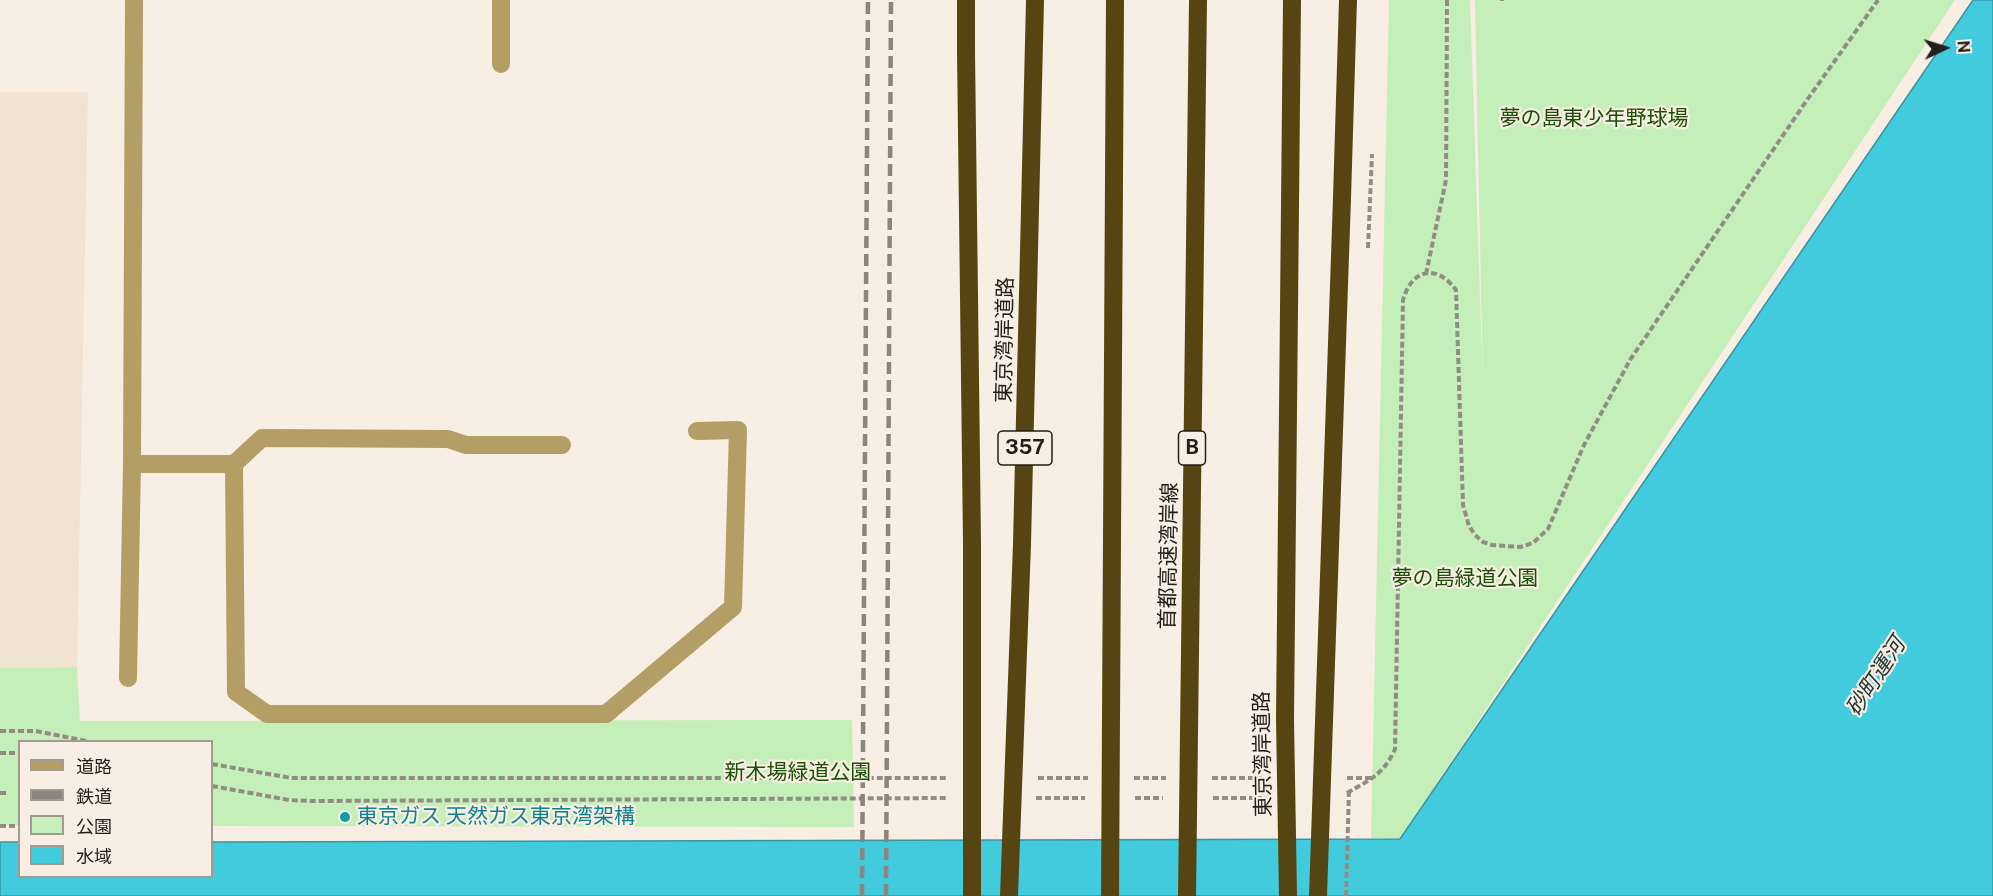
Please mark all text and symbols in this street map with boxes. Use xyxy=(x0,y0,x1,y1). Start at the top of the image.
north arrow xyxy=(1915,18,1975,78)
text: N xyxy=(1954,40,1973,54)
park label: 夢の島東少年野球場 xyxy=(1500,106,1688,132)
street label: 東京湾岸道路 xyxy=(991,277,1019,403)
road number: 357 xyxy=(998,431,1052,465)
road number: B xyxy=(1178,431,1206,465)
street label: 首都高速湾岸線 xyxy=(1155,482,1183,630)
park label: 夢の島緑道公園 xyxy=(1392,566,1538,592)
water label: 砂町運河 xyxy=(1841,633,1911,721)
street label: 東京湾岸道路 xyxy=(1249,691,1277,817)
legend xyxy=(18,740,213,878)
text: 道路 xyxy=(76,756,112,777)
park label: 新木場緑道公園 xyxy=(725,760,871,786)
text: 鉄道 xyxy=(76,786,112,807)
place label: 東京ガス 天然ガス東京湾架構 xyxy=(357,804,635,830)
marker: 東京ガス 天然ガス東京湾架構 xyxy=(338,810,352,824)
text: 公園 xyxy=(76,816,112,837)
text: 水域 xyxy=(76,846,112,867)

